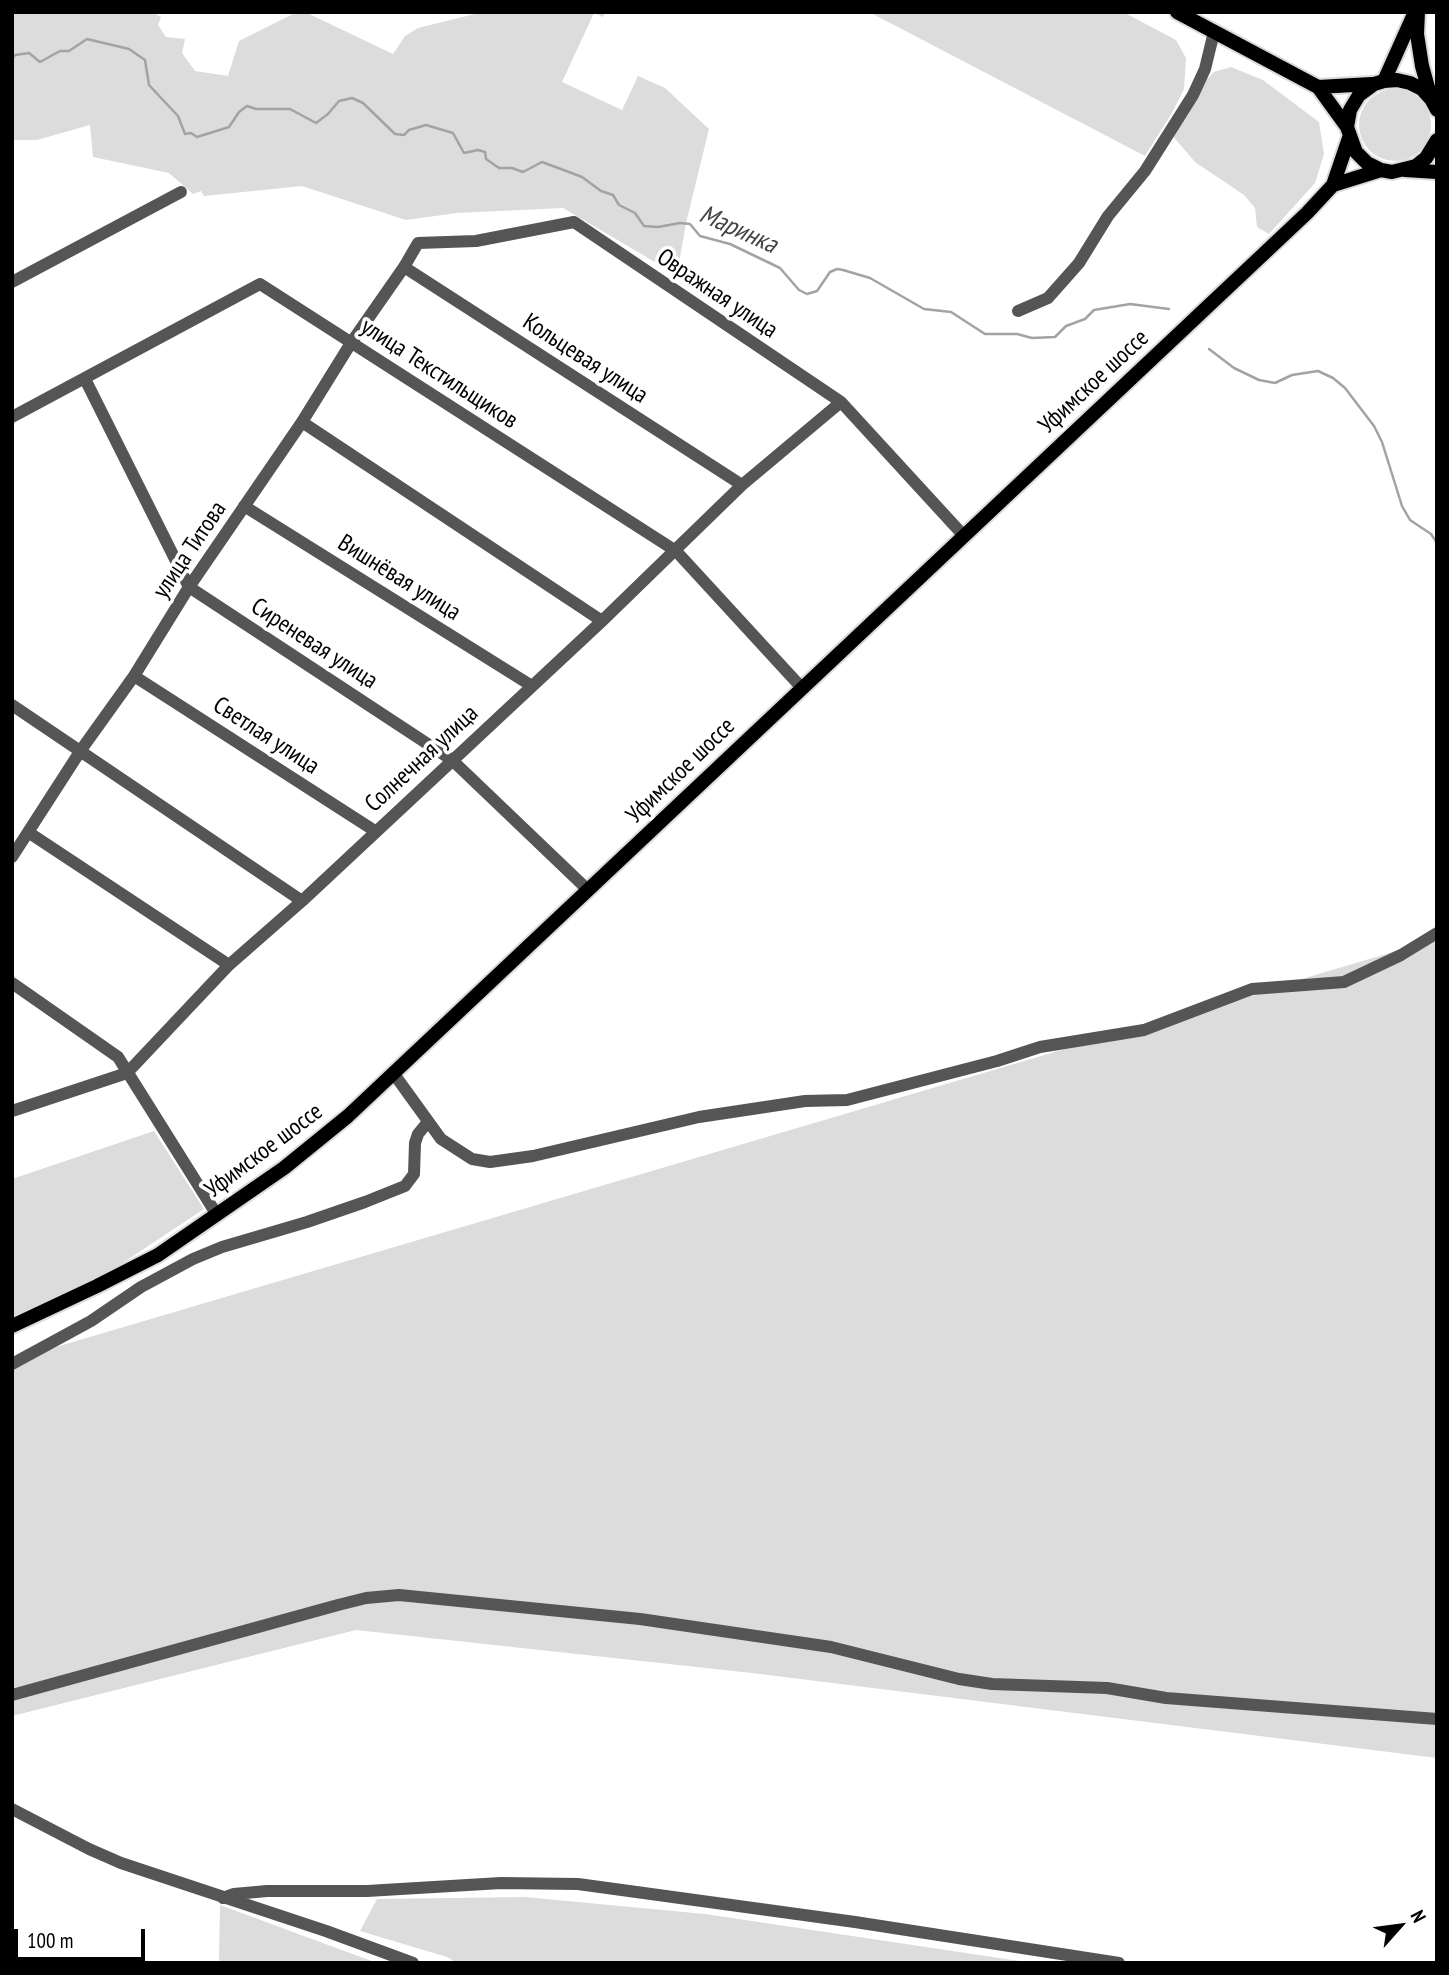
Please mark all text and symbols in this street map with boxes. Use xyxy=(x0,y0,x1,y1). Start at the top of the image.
water label: Маринка xyxy=(694,199,782,261)
street label: Овражная улица xyxy=(651,243,783,345)
street label: Кольцевая улица xyxy=(517,308,653,410)
street label: улица Текстильщиков xyxy=(355,313,523,435)
street label: Уфимское шоссе xyxy=(1033,324,1155,440)
street label: улица Титова xyxy=(147,496,233,604)
street label: Вишнёвая улица xyxy=(332,529,466,627)
street label: Сиреневая улица xyxy=(245,592,383,696)
street label: Светлая улица xyxy=(208,691,324,781)
street label: Солнечная улица xyxy=(360,699,484,819)
street label: Уфимское шоссе xyxy=(621,712,741,830)
street label: Уфимское шоссе xyxy=(200,1098,328,1204)
north arrow xyxy=(1365,1891,1435,1961)
text: N xyxy=(1406,1906,1432,1926)
scale bar xyxy=(18,1916,149,1960)
text: 100 m xyxy=(27,1927,73,1954)

